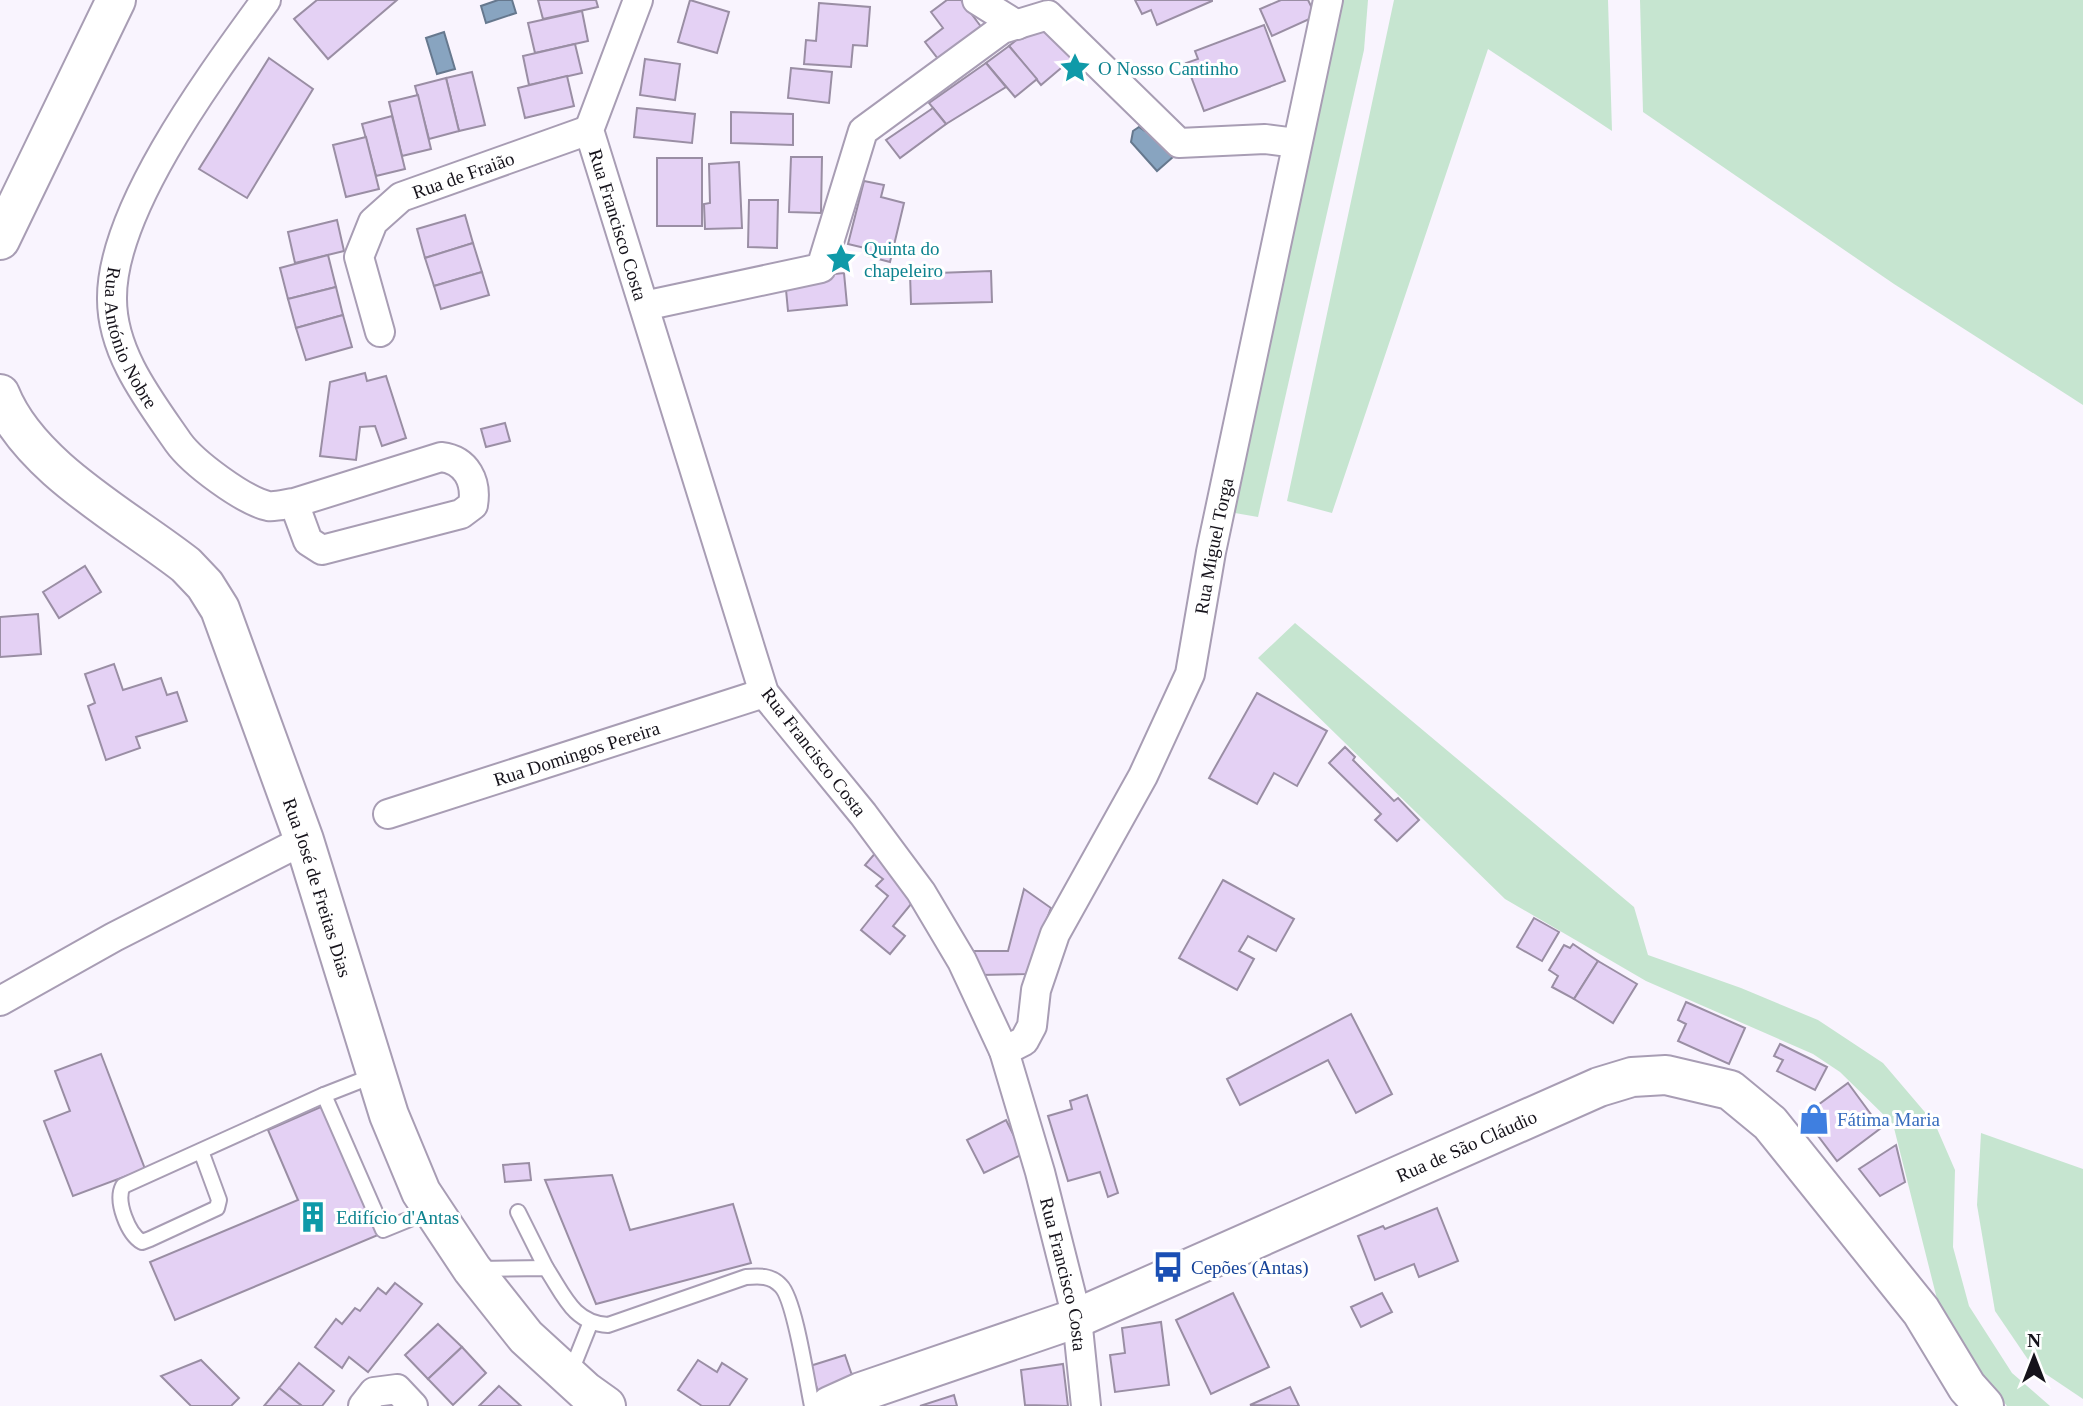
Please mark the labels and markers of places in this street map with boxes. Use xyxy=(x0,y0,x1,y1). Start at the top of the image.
place icon: O Nosso Cantinho xyxy=(1058,51,1092,85)
place label: O Nosso Cantinho xyxy=(1098,58,1238,79)
place label: Quinta do chapeleiro xyxy=(864,238,943,281)
place icon: Quinta do chapeleiro xyxy=(824,242,858,276)
shop icon: Fátima Maria xyxy=(1797,1102,1831,1136)
place label: Fátima Maria xyxy=(1837,1109,1940,1130)
building icon: Edifício d'Antas xyxy=(296,1200,330,1234)
place label: Edifício d'Antas xyxy=(336,1207,459,1228)
bus stop icon: Cepões (Antas) xyxy=(1151,1250,1185,1284)
place label: Cepões (Antas) xyxy=(1191,1257,1309,1279)

